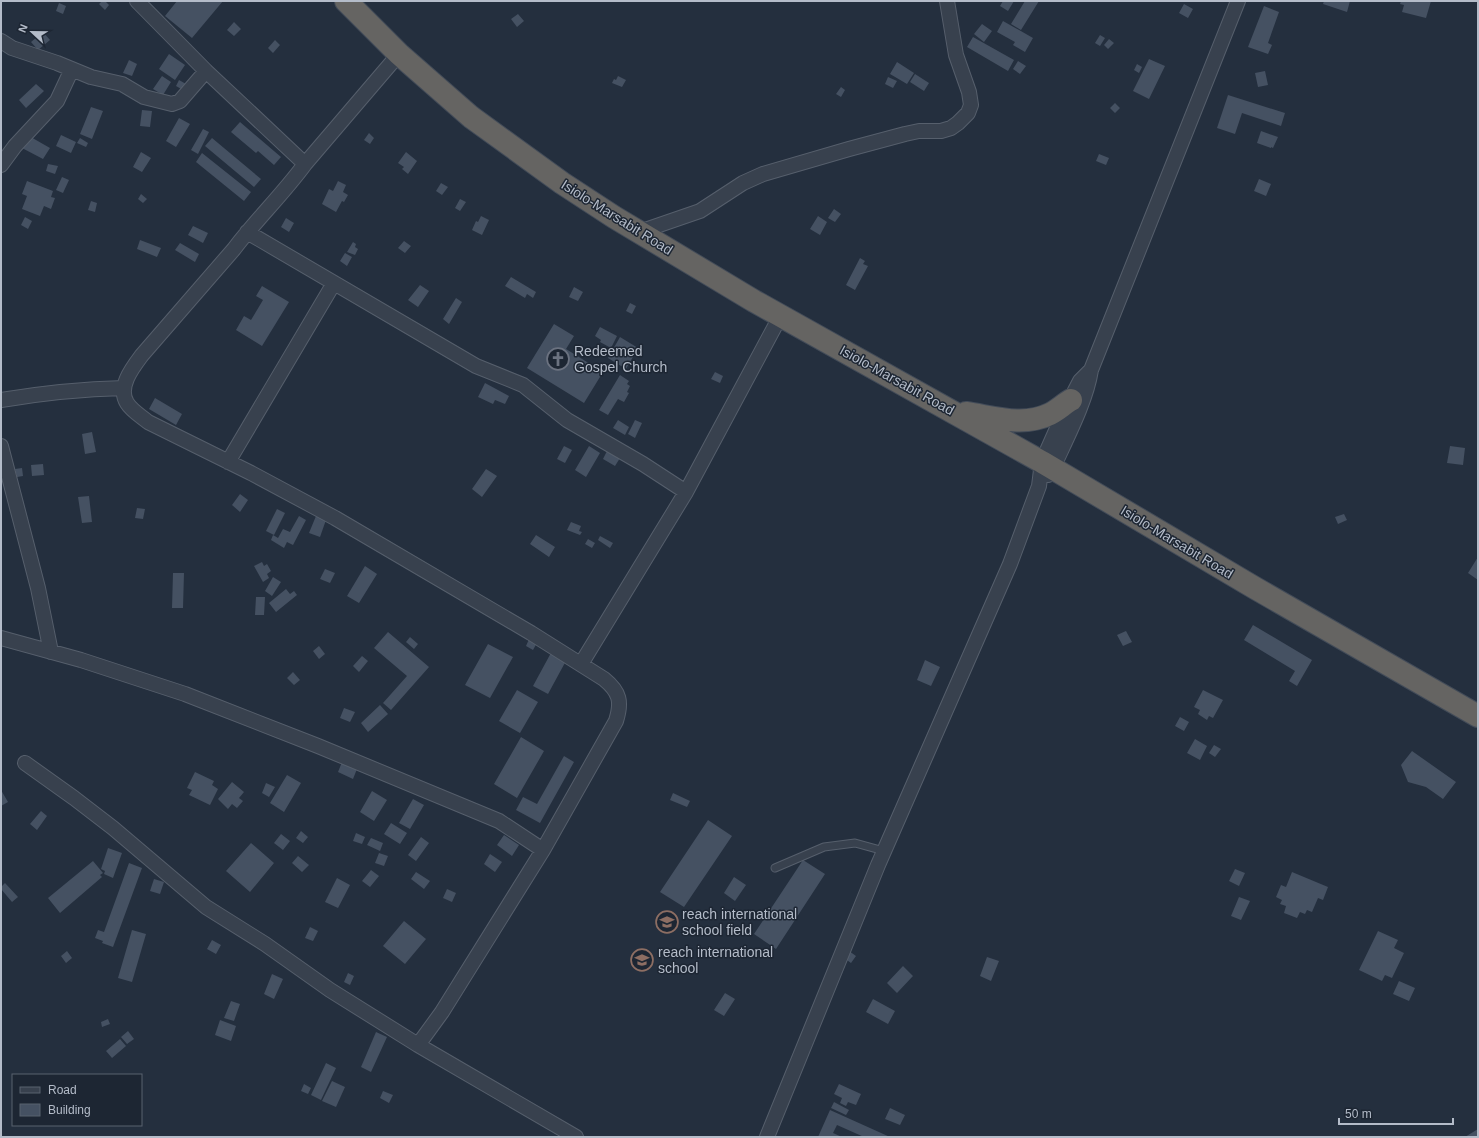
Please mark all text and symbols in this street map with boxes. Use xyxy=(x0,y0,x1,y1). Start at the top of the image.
north arrow xyxy=(12,12,52,52)
text: N xyxy=(16,22,30,34)
street label: Isiolo-Marsabit Road xyxy=(558,176,676,258)
street label: Isiolo-Marsabit Road xyxy=(837,342,957,418)
place label: Redeemed Gospel Church xyxy=(574,343,667,375)
church icon: Redeemed Gospel Church xyxy=(545,346,571,372)
street label: Isiolo-Marsabit Road xyxy=(1118,502,1236,582)
place label: reach international school field xyxy=(682,906,797,938)
school or university icon: reach international school field xyxy=(654,909,680,935)
place label: reach international school xyxy=(658,944,773,976)
school or university icon: reach international school xyxy=(629,947,655,973)
legend xyxy=(12,1074,142,1126)
text: Road xyxy=(48,1083,77,1097)
scale bar xyxy=(1339,1100,1453,1126)
text: Building xyxy=(48,1103,91,1117)
text: 50 m xyxy=(1345,1107,1372,1121)

